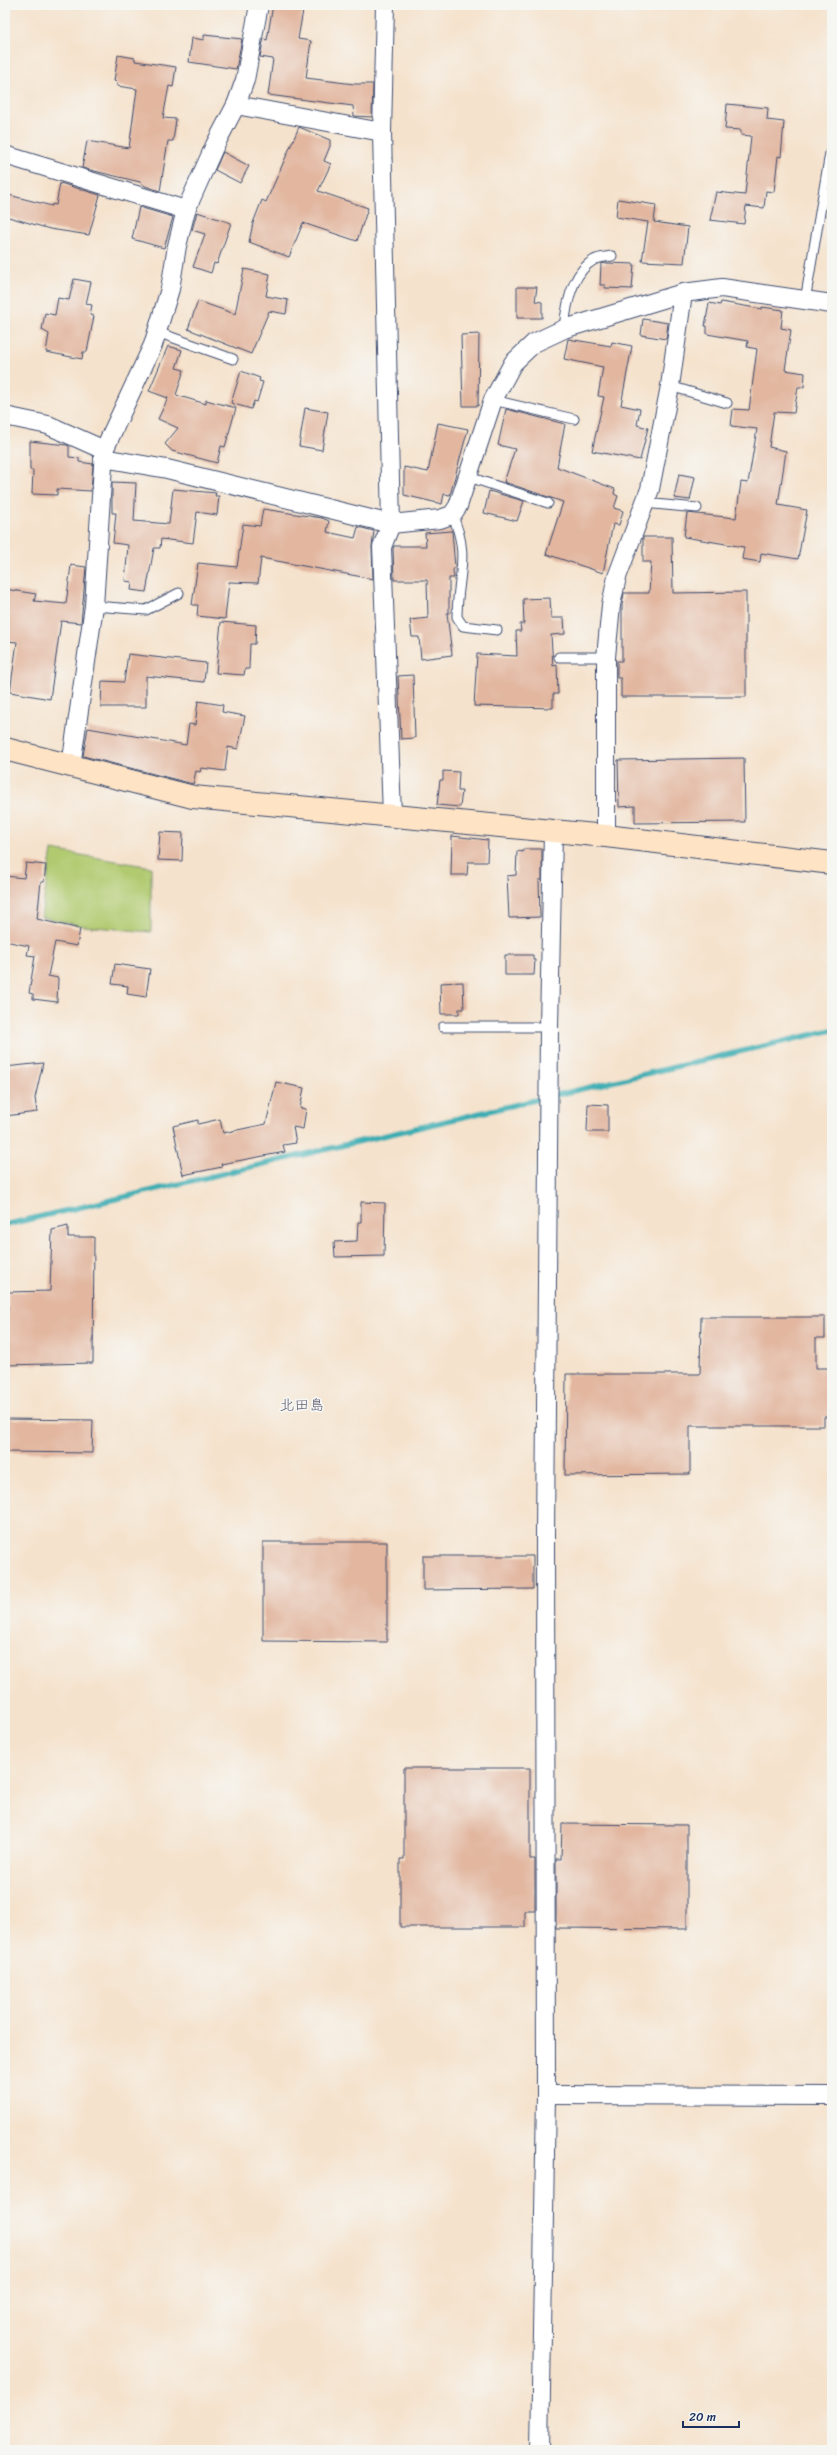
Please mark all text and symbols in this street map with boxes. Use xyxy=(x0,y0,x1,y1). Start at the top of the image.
district label: 北田島 xyxy=(279,1392,325,1418)
scale bar xyxy=(683,2403,739,2429)
text: 20 m xyxy=(689,2406,716,2428)

